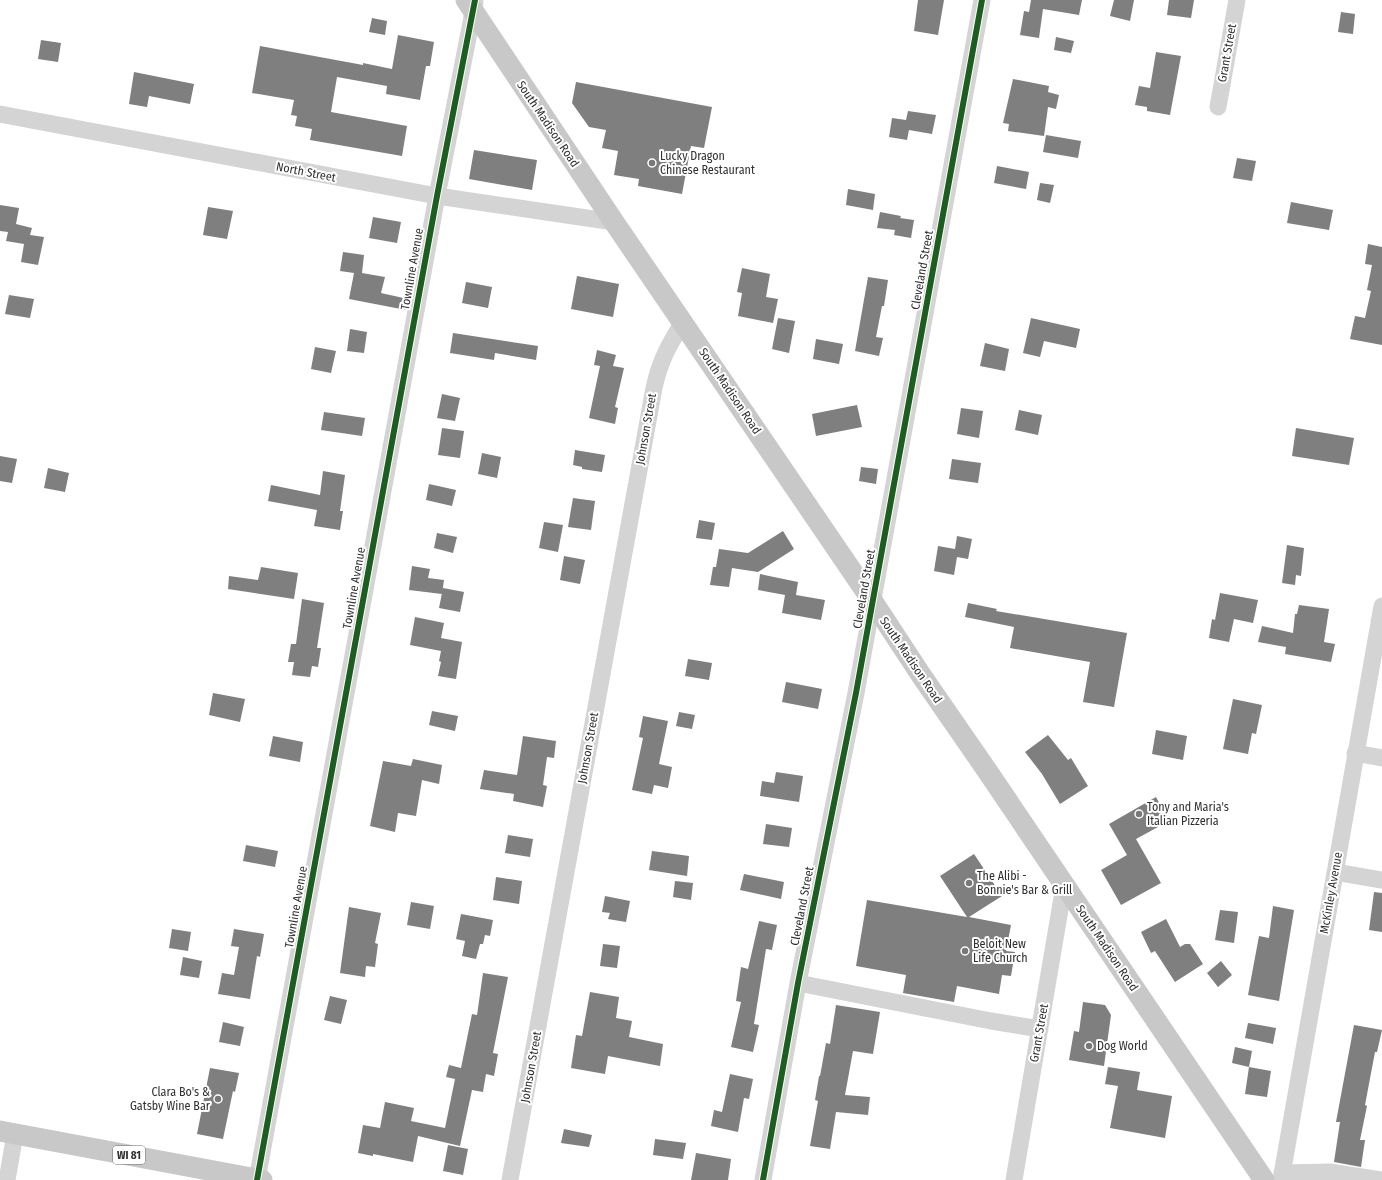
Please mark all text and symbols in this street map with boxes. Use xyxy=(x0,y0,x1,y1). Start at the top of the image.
street label: Grant Street xyxy=(1215,23,1239,83)
street label: South Madison Road xyxy=(514,78,582,170)
place label: Lucky Dragon Chinese Restaurant xyxy=(660,149,755,177)
marker: Lucky Dragon Chinese Restaurant xyxy=(647,158,657,168)
street label: North Street xyxy=(275,159,337,185)
street label: Townline Avenue xyxy=(398,227,426,311)
street label: Cleveland Street xyxy=(908,229,936,311)
street label: South Madison Road xyxy=(696,345,764,437)
street label: Johnson Street xyxy=(633,392,659,466)
street label: Townline Avenue xyxy=(340,546,368,630)
street label: Cleveland Street xyxy=(850,548,878,630)
street label: South Madison Road xyxy=(877,614,945,706)
street label: Johnson Street xyxy=(575,711,601,785)
place label: Tony and Maria's Italian Pizzeria xyxy=(1147,800,1229,828)
marker: Tony and Maria's Italian Pizzeria xyxy=(1134,809,1144,819)
street label: McKinley Avenue xyxy=(1317,851,1345,935)
street label: Townline Avenue xyxy=(282,865,310,949)
street label: Cleveland Street xyxy=(787,865,817,947)
place label: The Alibi - Bonnie's Bar & Grill xyxy=(977,869,1072,897)
marker: The Alibi - Bonnie's Bar & Grill xyxy=(964,878,974,888)
street label: South Madison Road xyxy=(1073,902,1141,994)
place label: Beloit New Life Church xyxy=(973,937,1028,965)
marker: Beloit New Life Church xyxy=(960,946,970,956)
street label: Grant Street xyxy=(1027,1003,1051,1063)
street label: Johnson Street xyxy=(518,1030,544,1104)
place label: Dog World xyxy=(1097,1039,1148,1053)
marker: Dog World xyxy=(1084,1041,1094,1051)
place label: Clara Bo's & Gatsby Wine Bar xyxy=(130,1085,211,1113)
marker: Clara Bo's & Gatsby Wine Bar xyxy=(213,1094,223,1104)
road number: WI 81 xyxy=(113,1146,145,1164)

